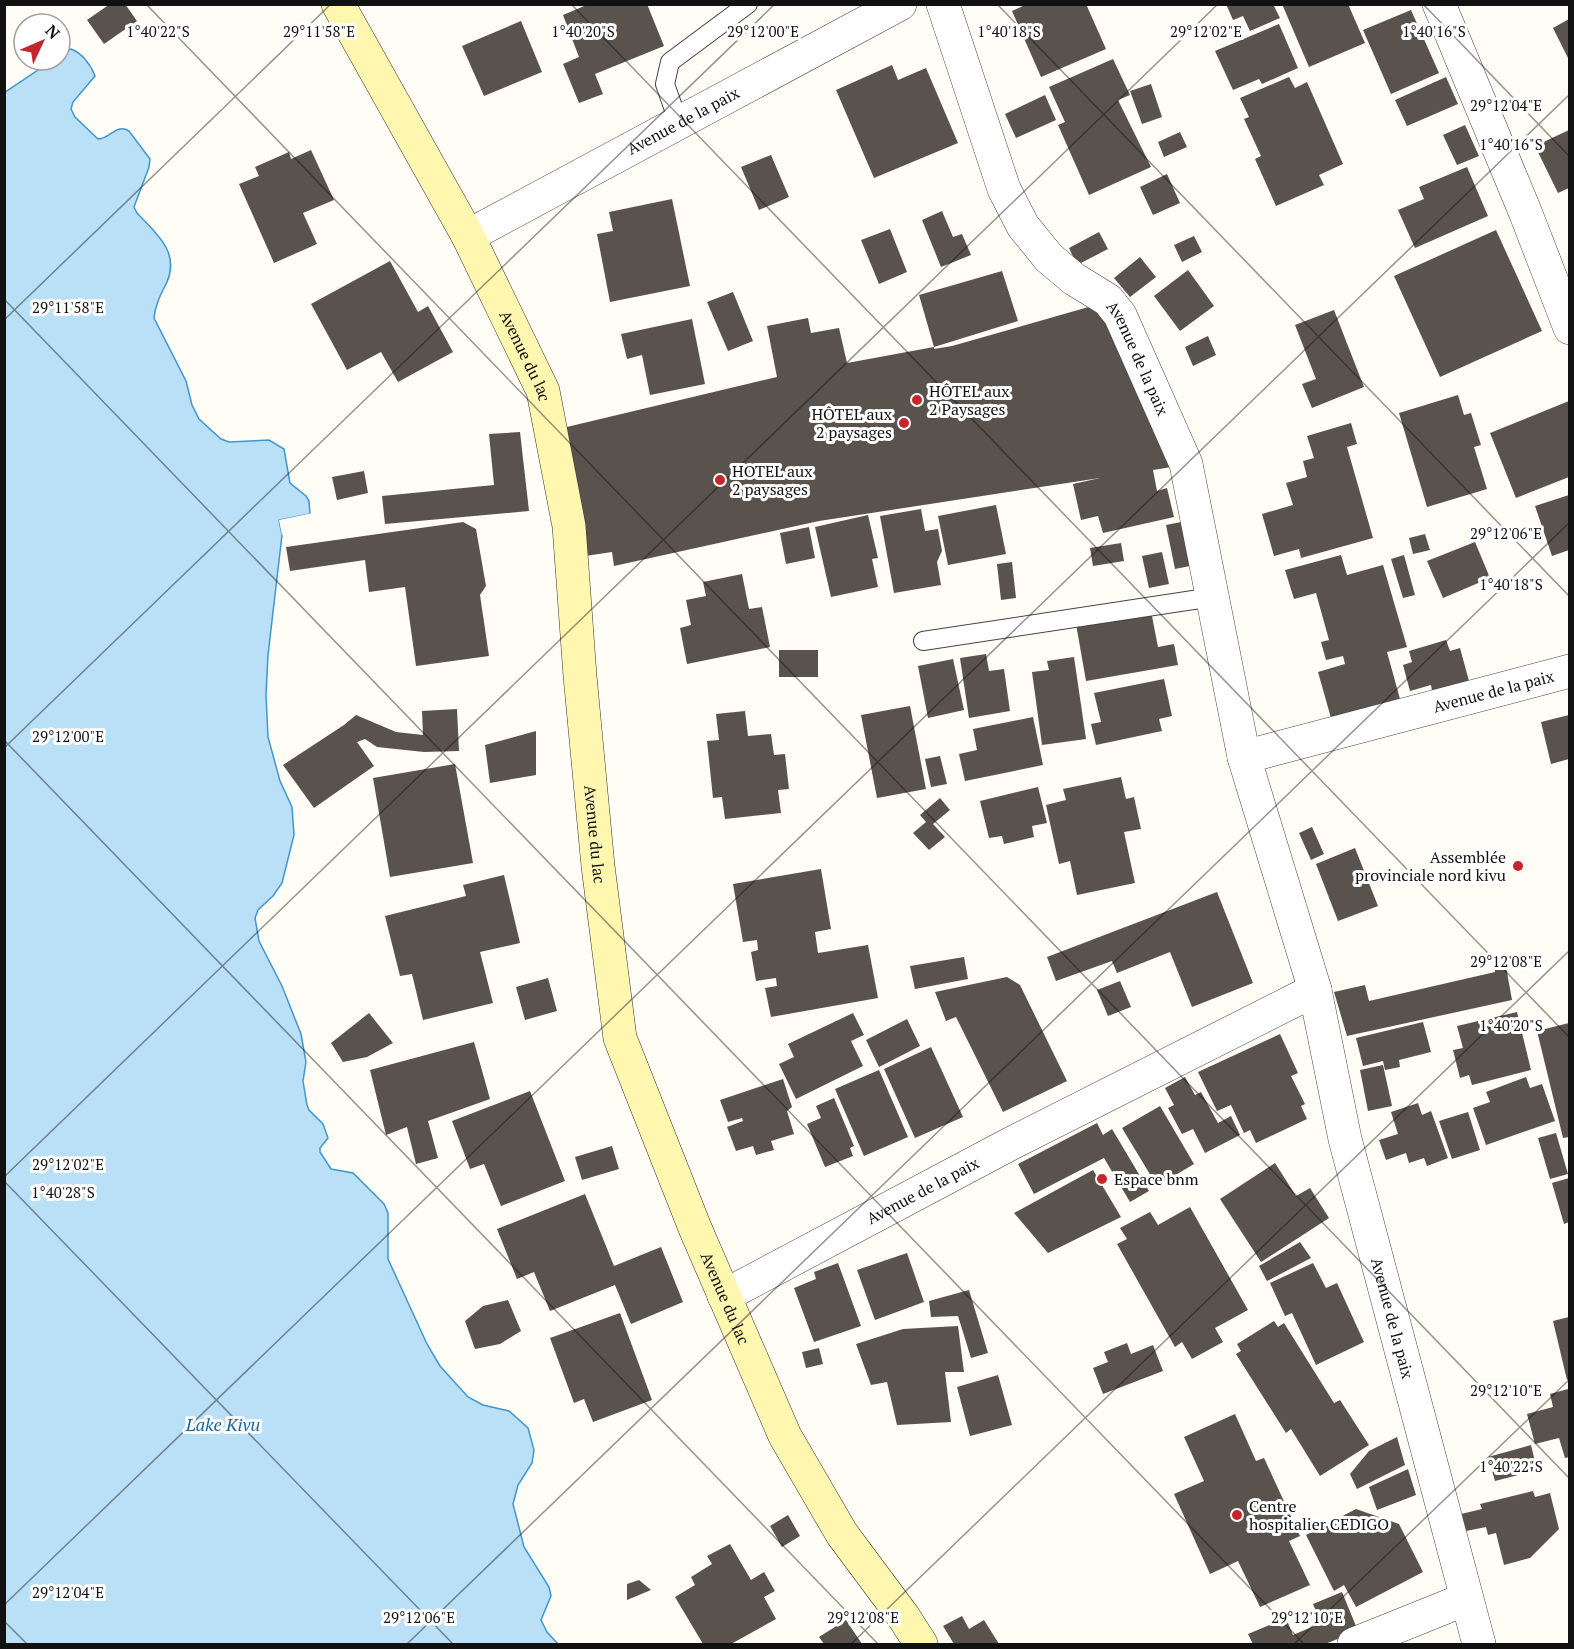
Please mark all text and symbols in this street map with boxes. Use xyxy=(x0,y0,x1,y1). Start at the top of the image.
north arrow xyxy=(12,12,72,72)
text: N xyxy=(41,20,65,44)
text: 1°40'22"S xyxy=(126,21,190,41)
text: 29°11'58"E xyxy=(283,21,355,41)
text: 1°40'20"S xyxy=(551,21,615,41)
text: 29°12'00"E xyxy=(727,21,799,41)
text: 1°40'18"S xyxy=(977,21,1041,41)
text: 29°12'02"E xyxy=(1170,21,1242,41)
text: 1°40'16"S xyxy=(1402,21,1466,41)
street label: Avenue de la paix xyxy=(623,81,744,160)
text: 29°12'04"E xyxy=(1470,95,1542,115)
text: 1°40'16"S xyxy=(1479,134,1543,154)
street label: Avenue de la paix xyxy=(1102,296,1174,419)
text: 29°11'58"E xyxy=(32,297,104,317)
street label: Avenue du lac xyxy=(495,307,556,403)
place label: HÔTEL aux 2 Paysages xyxy=(929,380,1010,420)
marker: HÔTEL aux 2 Paysages xyxy=(910,393,924,407)
place label: HÔTEL aux 2 paysages xyxy=(811,403,893,443)
marker: HÔTEL aux 2 paysages xyxy=(897,416,911,430)
place label: HOTEL aux 2 paysages xyxy=(732,460,813,500)
marker: HOTEL aux 2 paysages xyxy=(713,473,727,487)
text: 29°12'06"E xyxy=(1470,523,1542,543)
text: 1°40'18"S xyxy=(1479,574,1543,594)
street label: Avenue de la paix xyxy=(1431,665,1557,718)
text: 29°12'00"E xyxy=(32,726,104,746)
street label: Avenue du lac xyxy=(579,784,611,885)
place label: Assemblée provinciale nord kivu xyxy=(1355,846,1506,886)
marker: Assemblée provinciale nord kivu xyxy=(1511,859,1525,873)
text: 29°12'08"E xyxy=(1470,951,1542,971)
text: 1°40'20"S xyxy=(1479,1015,1543,1035)
street label: Avenue de la paix xyxy=(863,1151,983,1229)
text: 29°12'02"E xyxy=(32,1154,104,1174)
place label: Espace bnm xyxy=(1114,1168,1199,1190)
marker: Espace bnm xyxy=(1095,1172,1109,1186)
text: 1°40'28"S xyxy=(31,1182,95,1202)
street label: Avenue du lac xyxy=(696,1249,755,1348)
street label: Avenue de la paix xyxy=(1366,1255,1419,1382)
text: 29°12'10"E xyxy=(1470,1380,1542,1400)
water label: Lake Kivu xyxy=(185,1412,260,1436)
text: 1°40'22"S xyxy=(1479,1456,1543,1476)
place label: Centre hospitalier CEDIGO xyxy=(1249,1495,1389,1535)
marker: Centre hospitalier CEDIGO xyxy=(1230,1508,1244,1522)
text: 29°12'04"E xyxy=(32,1582,104,1602)
text: 29°12'06"E xyxy=(383,1607,455,1627)
text: 29°12'08"E xyxy=(827,1607,899,1627)
text: 29°12'10"E xyxy=(1271,1607,1343,1627)

